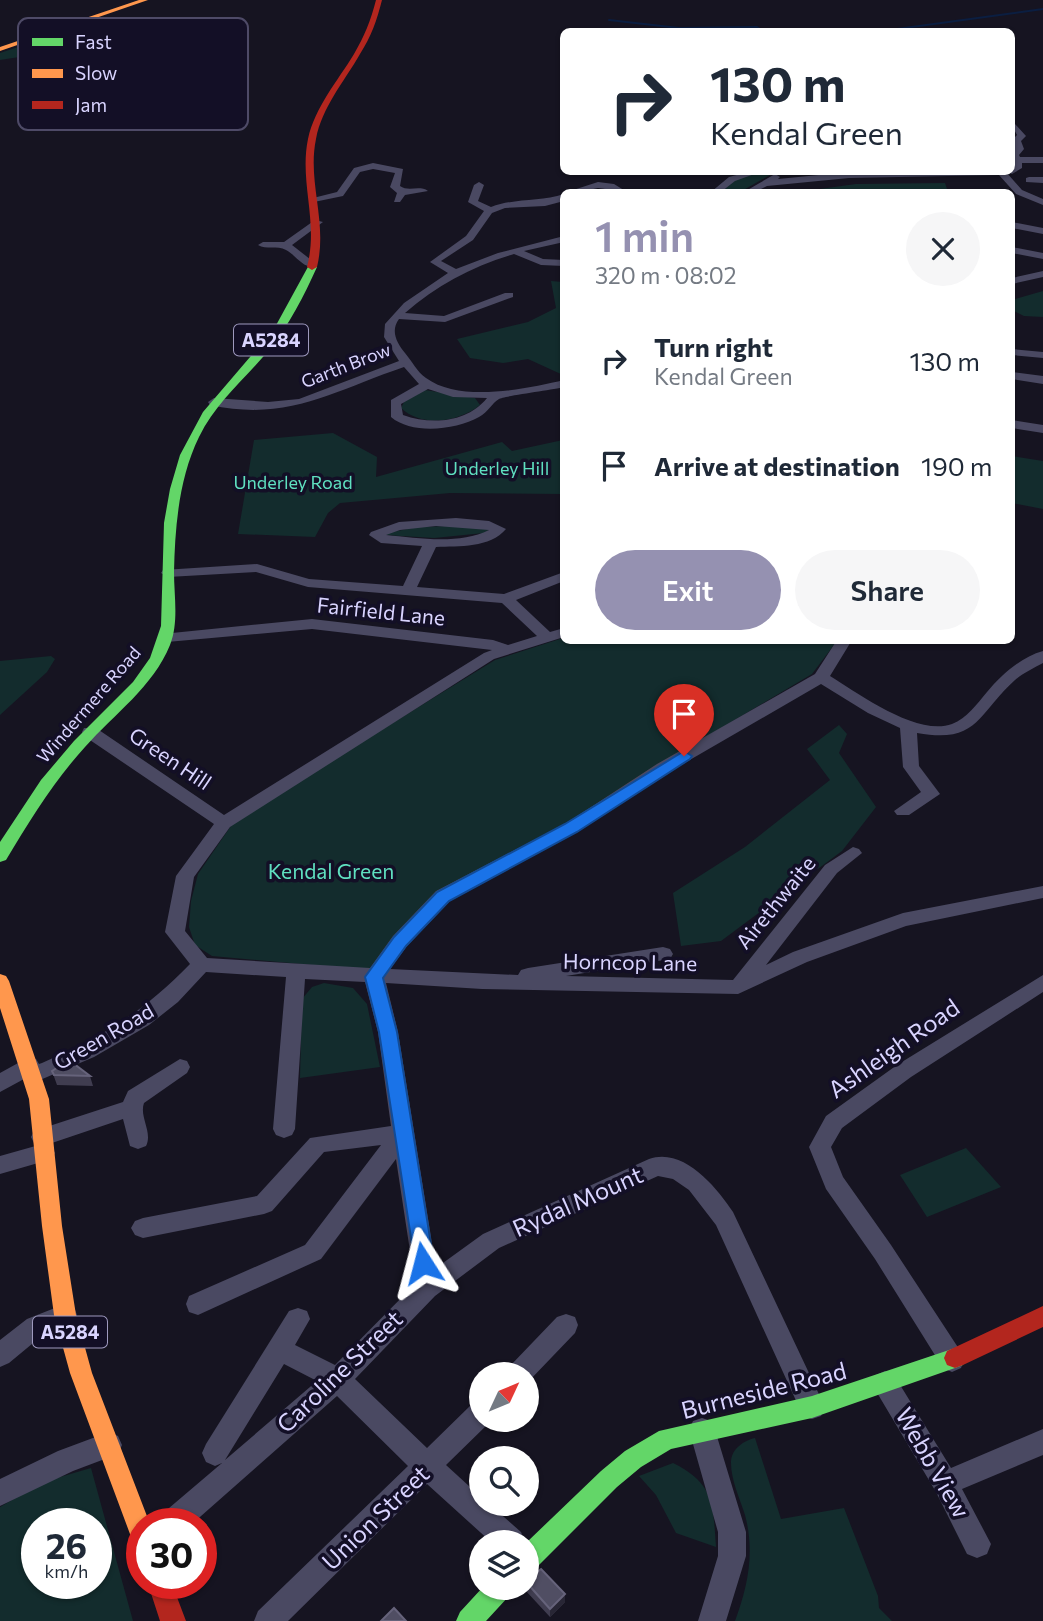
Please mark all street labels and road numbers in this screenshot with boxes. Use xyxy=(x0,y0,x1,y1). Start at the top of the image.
road number: A5284 xyxy=(234,324,308,356)
street label: Garth Brow xyxy=(298,338,394,392)
street label: Fairfield Lane xyxy=(316,591,446,630)
street label: Windermere Road xyxy=(32,641,145,767)
street label: Green Hill xyxy=(125,721,217,794)
street label: Airethwaite xyxy=(730,851,820,953)
street label: Horncop Lane xyxy=(563,948,697,975)
street label: Ashleigh Road xyxy=(822,992,964,1104)
street label: Green Road xyxy=(49,997,157,1074)
street label: Rydal Mount xyxy=(508,1159,647,1242)
street label: Caroline Street xyxy=(270,1304,408,1438)
road number: A5284 xyxy=(33,1316,107,1348)
street label: Burneside Road xyxy=(678,1355,849,1424)
street label: Webb View xyxy=(890,1402,977,1523)
street label: Union Street xyxy=(315,1458,435,1575)

